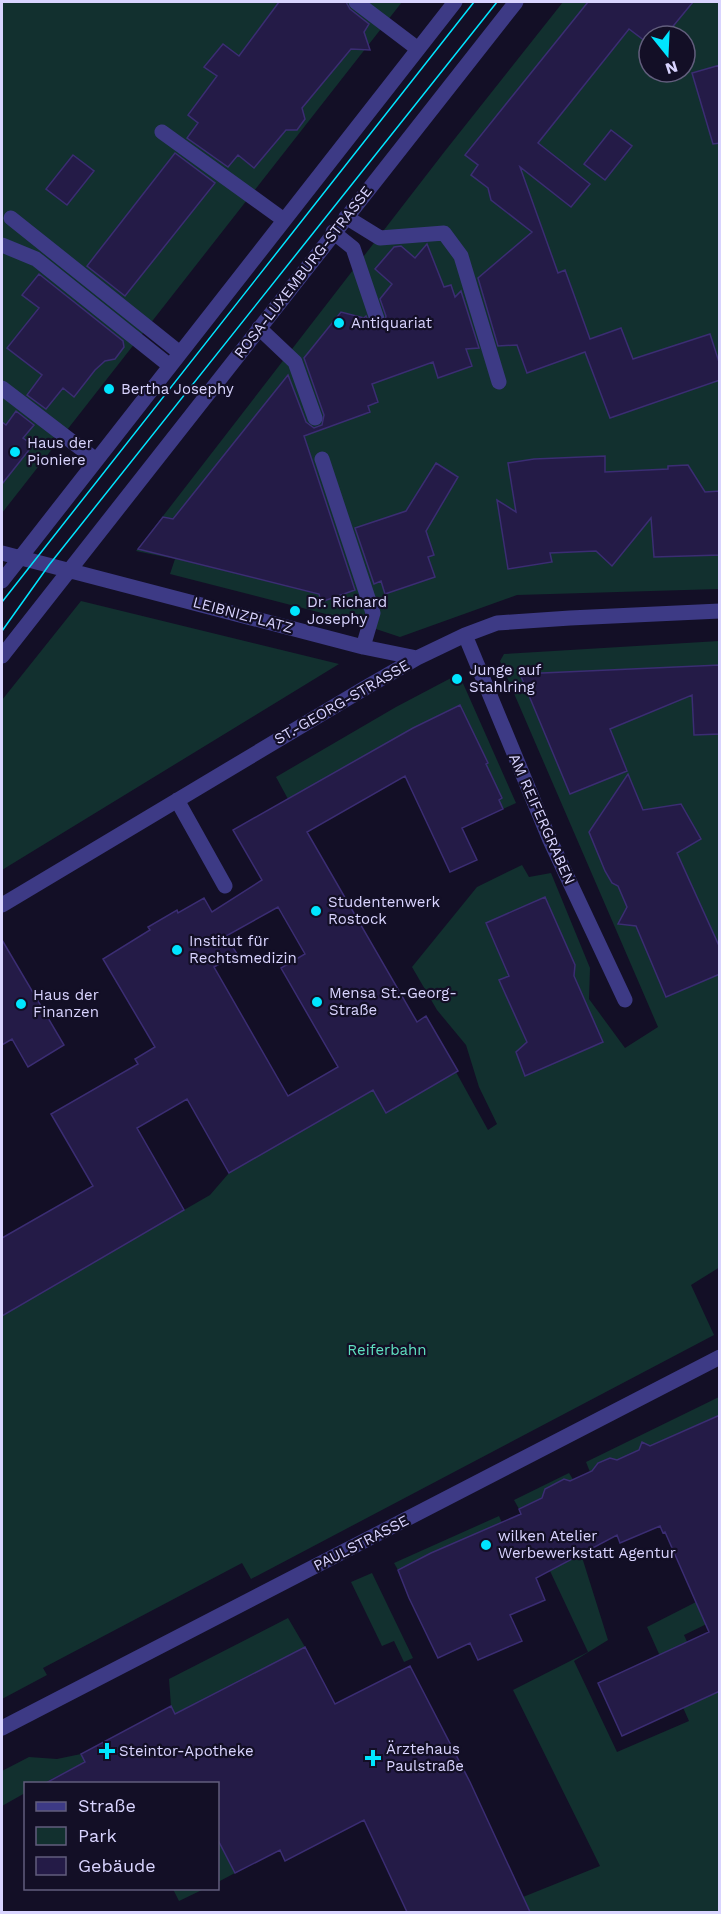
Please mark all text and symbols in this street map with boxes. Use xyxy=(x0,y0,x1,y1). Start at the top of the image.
north arrow xyxy=(637,24,697,84)
text: N xyxy=(663,57,680,79)
street label: ROSA-LUXEMBURG-STRASSE xyxy=(230,182,376,362)
place label: Antiquariat xyxy=(351,314,433,332)
marker: Antiquariat xyxy=(332,316,346,330)
place label: Bertha Josephy xyxy=(121,380,234,398)
marker: Bertha Josephy xyxy=(102,382,116,396)
place label: Haus der Pioniere xyxy=(27,434,93,469)
marker: Haus der Pioniere xyxy=(8,445,22,459)
street label: LEIBNIZPLATZ xyxy=(191,593,295,637)
place label: Dr. Richard Josephy xyxy=(307,593,387,628)
marker: Dr. Richard Josephy xyxy=(288,604,302,618)
street label: ST.-GEORG-STRASSE xyxy=(271,656,413,748)
place label: Junge auf Stahlring xyxy=(469,661,541,696)
marker: Junge auf Stahlring xyxy=(450,672,464,686)
street label: AM REIFERGRABEN xyxy=(505,751,579,887)
place label: Studentenwerk Rostock xyxy=(328,893,441,928)
marker: Studentenwerk Rostock xyxy=(309,904,323,918)
place label: Institut für Rechtsmedizin xyxy=(189,932,297,967)
marker: Institut für Rechtsmedizin xyxy=(170,943,184,957)
place label: Mensa St.-Georg- Straße xyxy=(329,984,457,1019)
place label: Haus der Finanzen xyxy=(33,986,99,1021)
marker: Mensa St.-Georg- Straße xyxy=(310,995,324,1009)
marker: Haus der Finanzen xyxy=(14,997,28,1011)
park label: Reiferbahn xyxy=(347,1341,427,1359)
street label: PAULSTRASSE xyxy=(310,1511,412,1575)
place label: wilken Atelier Werbewerkstatt Agentur xyxy=(498,1527,676,1562)
marker: wilken Atelier Werbewerkstatt Agentur xyxy=(479,1538,493,1552)
place label: Ärztehaus Paulstraße xyxy=(386,1740,464,1775)
place label: Steintor-Apotheke xyxy=(119,1742,254,1760)
marker: Steintor-Apotheke xyxy=(100,1744,114,1758)
marker: Ärztehaus Paulstraße xyxy=(364,1749,382,1767)
legend xyxy=(24,1782,219,1890)
text: Straße xyxy=(78,1795,136,1816)
text: Park xyxy=(78,1825,117,1846)
text: Gebäude xyxy=(78,1855,156,1876)

